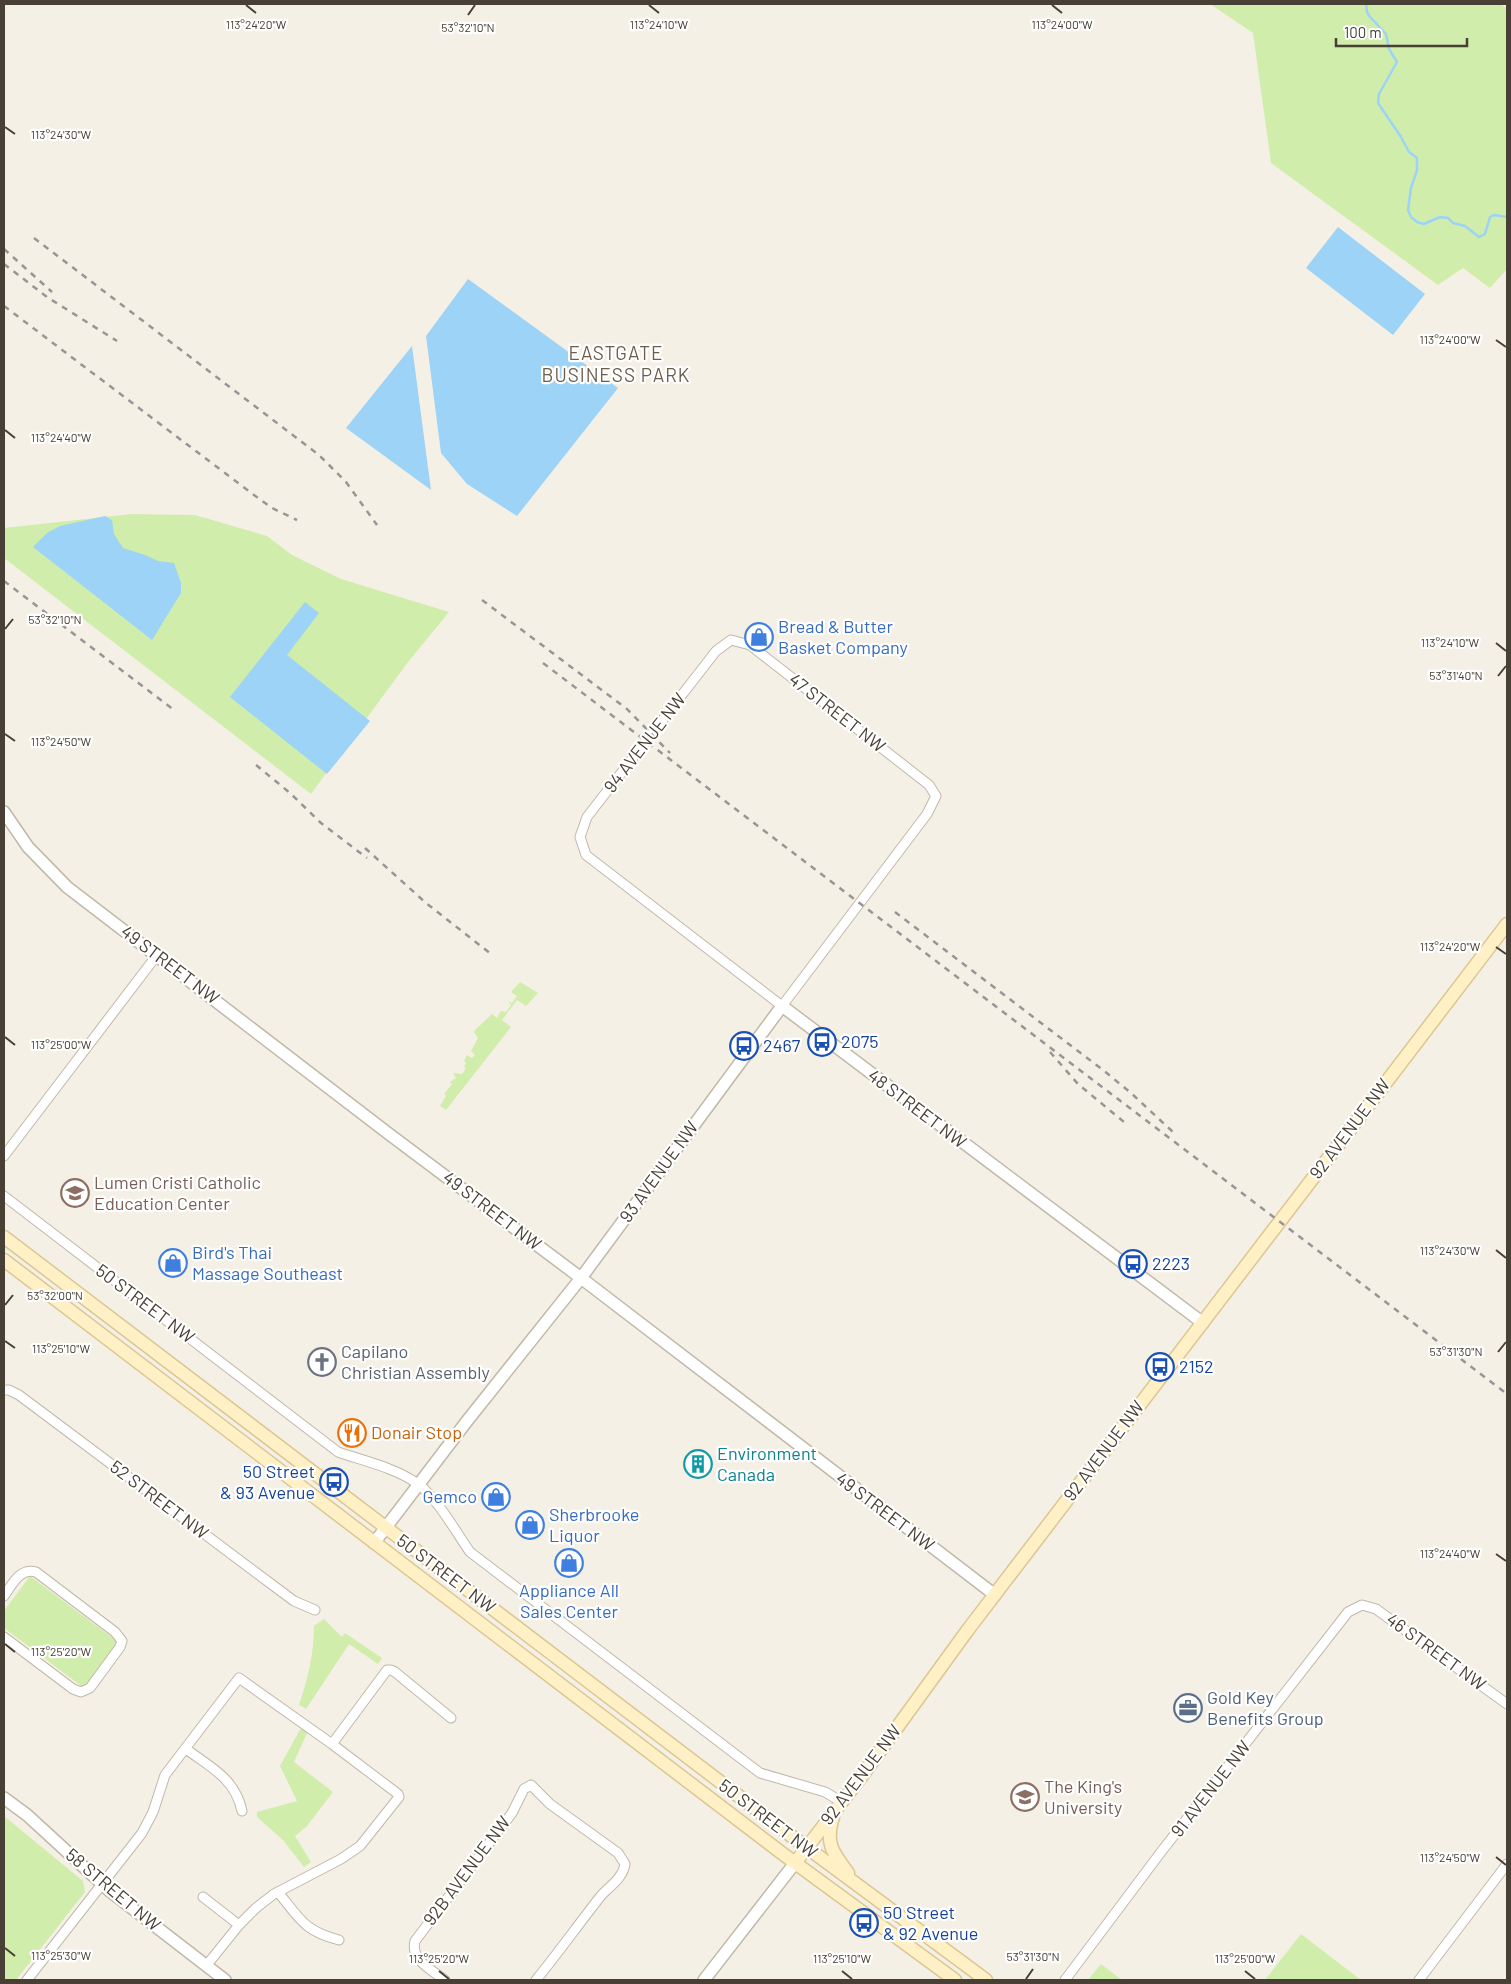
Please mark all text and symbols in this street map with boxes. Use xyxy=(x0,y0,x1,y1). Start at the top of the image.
scale bar xyxy=(1336,15,1467,47)
text: 113°24'20"W xyxy=(226,17,287,31)
text: 113°24'10"W xyxy=(630,17,689,31)
text: 113°24'00"W xyxy=(1032,17,1093,31)
text: 53°32'10"N xyxy=(441,20,495,34)
text: 100 m xyxy=(1344,23,1382,41)
text: 113°24'30"W xyxy=(31,127,92,141)
text: 113°24'00"W xyxy=(1420,332,1481,346)
district label: EASTGATE BUSINESS PARK xyxy=(542,341,690,386)
text: 113°24'40"W xyxy=(31,430,92,444)
text: 53°32'10"N xyxy=(28,612,82,626)
place label: Bread & Butter Basket Company xyxy=(778,615,908,658)
shop icon: Bread & Butter Basket Company xyxy=(744,622,774,652)
text: 113°24'10"W xyxy=(1421,635,1480,649)
street label: 47 STREET NW xyxy=(785,668,890,757)
text: 53°31'40"N xyxy=(1429,668,1483,682)
street label: 94 AVENUE NW xyxy=(598,688,690,797)
text: 113°24'50"W xyxy=(31,734,92,748)
street label: 49 STREET NW xyxy=(117,920,224,1009)
text: 113°24'20"W xyxy=(1420,939,1481,953)
bus stop icon: 2075 xyxy=(807,1027,837,1057)
place label: 2075 xyxy=(841,1030,879,1052)
bus stop icon: 2467 xyxy=(729,1031,759,1061)
place label: 2467 xyxy=(763,1034,801,1056)
text: 113°25'00"W xyxy=(31,1037,92,1051)
street label: 48 STREET NW xyxy=(864,1064,971,1153)
street label: 92 AVENUE NW xyxy=(1304,1074,1394,1183)
street label: 93 AVENUE NW xyxy=(614,1116,702,1226)
street label: 49 STREET NW xyxy=(439,1166,546,1255)
place label: Lumen Cristi Catholic Education Center xyxy=(94,1171,261,1214)
school or university icon: Lumen Cristi Catholic Education Center xyxy=(60,1178,90,1208)
place label: Bird's Thai Massage Southeast xyxy=(192,1241,343,1284)
text: 113°24'30"W xyxy=(1420,1243,1481,1257)
shop icon: Bird's Thai Massage Southeast xyxy=(158,1248,188,1278)
bus stop icon: 2223 xyxy=(1118,1249,1148,1279)
place label: 2223 xyxy=(1152,1252,1190,1274)
street label: 50 STREET NW xyxy=(92,1259,199,1348)
text: 53°32'00"N xyxy=(27,1288,83,1302)
place label: Capilano Christian Assembly xyxy=(341,1340,490,1383)
text: 113°25'10"W xyxy=(32,1341,90,1355)
text: 53°31'30"N xyxy=(1429,1344,1483,1358)
church icon: Capilano Christian Assembly xyxy=(307,1347,337,1377)
bus stop icon: 2152 xyxy=(1145,1352,1175,1382)
place label: 2152 xyxy=(1179,1355,1214,1377)
street label: 92 AVENUE NW xyxy=(1058,1396,1148,1505)
restaurant icon: Donair Stop xyxy=(337,1418,367,1448)
place label: Donair Stop xyxy=(371,1421,462,1443)
place label: Environment Canada xyxy=(717,1442,817,1485)
building icon: Environment Canada xyxy=(683,1449,713,1479)
street label: 52 STREET NW xyxy=(106,1455,213,1543)
place label: 50 Street & 93 Avenue xyxy=(220,1460,315,1503)
bus stop icon: 50 Street & 93 Avenue xyxy=(319,1467,349,1497)
street label: 49 STREET NW xyxy=(832,1467,939,1556)
shop icon: Gemco xyxy=(481,1482,511,1512)
place label: Gemco xyxy=(423,1485,477,1507)
place label: Sherbrooke Liquor xyxy=(549,1503,639,1546)
shop icon: Sherbrooke Liquor xyxy=(515,1510,545,1540)
street label: 50 STREET NW xyxy=(393,1529,500,1618)
text: 113°24'40"W xyxy=(1420,1546,1481,1560)
shop icon: Appliance All Sales Center xyxy=(554,1548,584,1578)
place label: Appliance All Sales Center xyxy=(519,1579,619,1622)
street label: 46 STREET NW xyxy=(1382,1608,1491,1695)
text: 113°25'20"W xyxy=(31,1644,92,1658)
place label: Gold Key Benefits Group xyxy=(1207,1686,1324,1729)
office icon: Gold Key Benefits Group xyxy=(1173,1693,1203,1723)
street label: 92 AVENUE NW xyxy=(815,1720,905,1829)
street label: 91 AVENUE NW xyxy=(1166,1736,1255,1841)
street label: 50 STREET NW xyxy=(715,1774,822,1863)
place label: The King's University xyxy=(1044,1775,1122,1818)
school or university icon: The King's University xyxy=(1010,1782,1040,1812)
street label: 92B AVENUE NW xyxy=(418,1811,515,1930)
street label: 58 STREET NW xyxy=(62,1843,166,1935)
text: 113°24'50"W xyxy=(1420,1850,1481,1864)
place label: 50 Street & 92 Avenue xyxy=(883,1901,978,1944)
bus stop icon: 50 Street & 92 Avenue xyxy=(849,1908,879,1938)
text: 113°25'30"W xyxy=(31,1948,91,1962)
text: 53°31'30"N xyxy=(1006,1949,1060,1963)
text: 113°25'20"W xyxy=(409,1951,470,1965)
text: 113°25'10"W xyxy=(813,1951,871,1965)
text: 113°25'00"W xyxy=(1215,1951,1276,1965)

